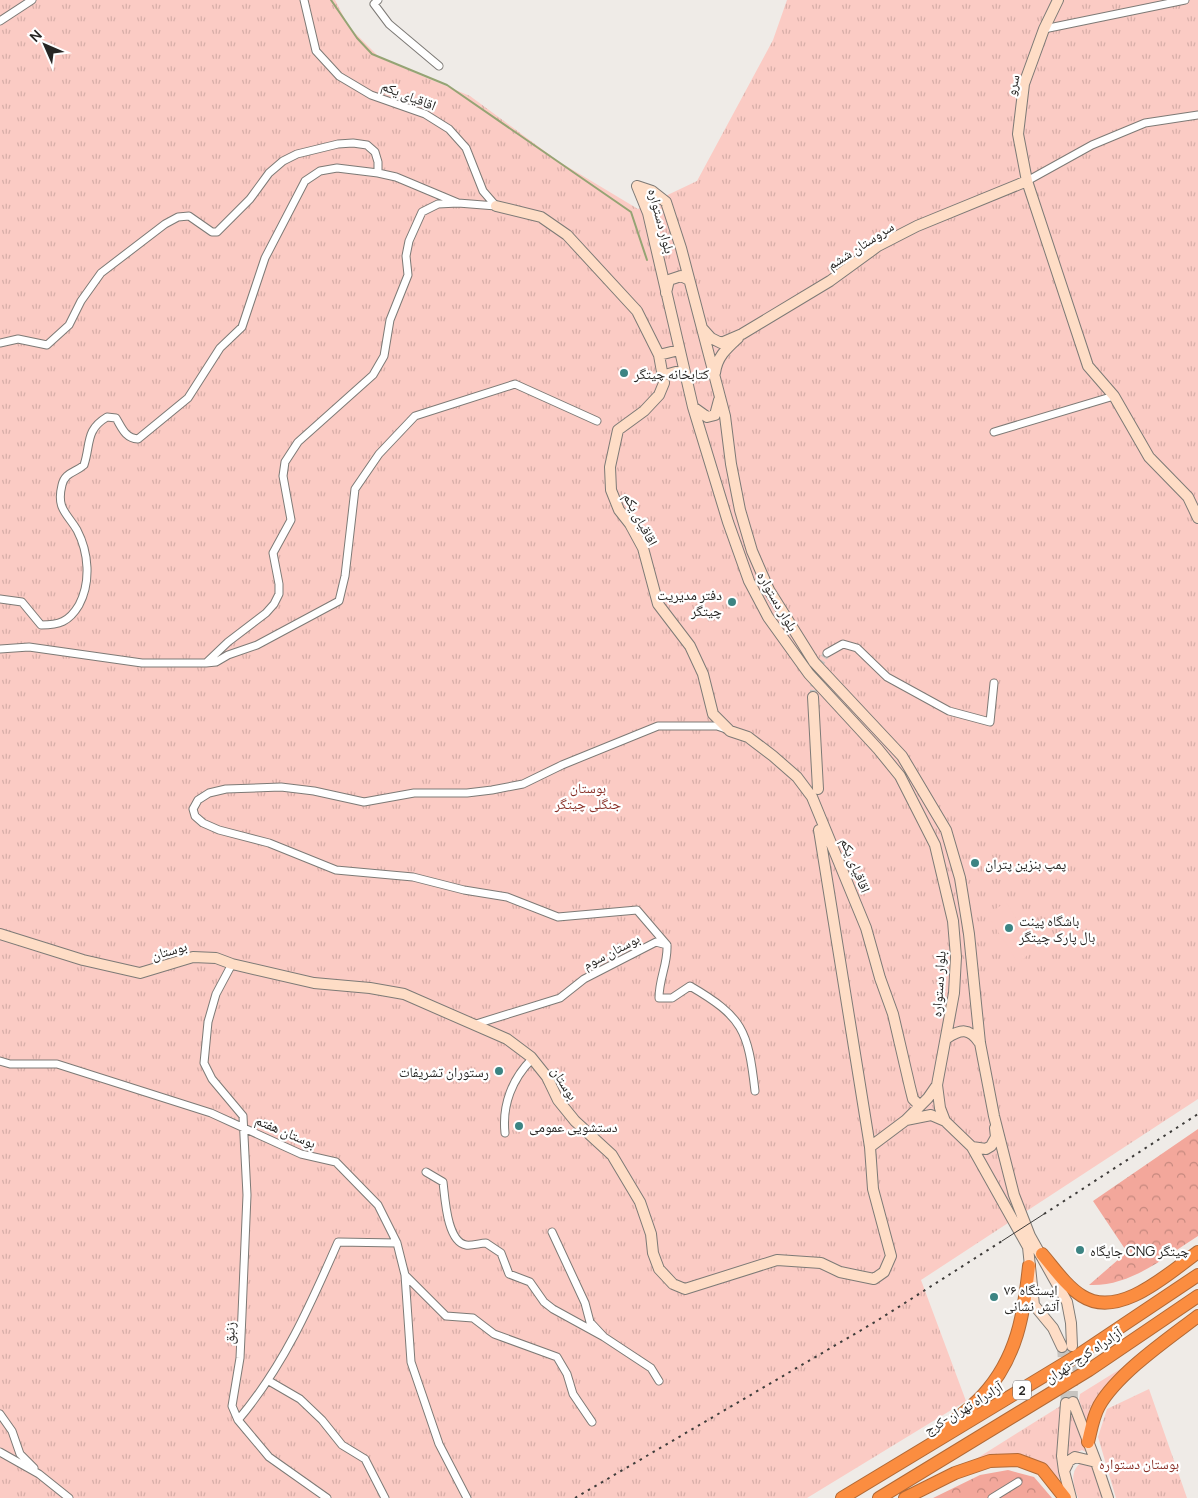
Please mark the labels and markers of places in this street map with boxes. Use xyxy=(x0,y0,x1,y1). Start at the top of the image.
place label: کتابخانه چیتگر xyxy=(633,364,709,383)
marker: کتابخانه چیتگر xyxy=(618,367,630,379)
place label: دفتر مدیریت چیتگر xyxy=(657,585,722,620)
marker: دفتر مدیریت چیتگر xyxy=(726,596,738,608)
place label: پمپ بنزین پتران xyxy=(985,854,1066,873)
marker: پمپ بنزین پتران xyxy=(969,857,981,869)
place label: باشگاه پینت بال پارک چیتگر xyxy=(1018,911,1095,946)
marker: باشگاه پینت بال پارک چیتگر xyxy=(1003,922,1015,934)
place label: رستوران تشریفات xyxy=(399,1062,489,1081)
marker: رستوران تشریفات xyxy=(493,1065,505,1077)
place label: دستشویی عمومی xyxy=(529,1117,618,1136)
marker: دستشویی عمومی xyxy=(513,1120,525,1132)
place label: جایگاه CNG چیتگر xyxy=(1090,1241,1189,1260)
marker: جایگاه CNG چیتگر xyxy=(1074,1244,1086,1256)
place label: ایستگاه ۷۶ آتش نشانی xyxy=(1004,1280,1060,1315)
marker: ایستگاه ۷۶ آتش نشانی xyxy=(988,1291,1000,1303)

